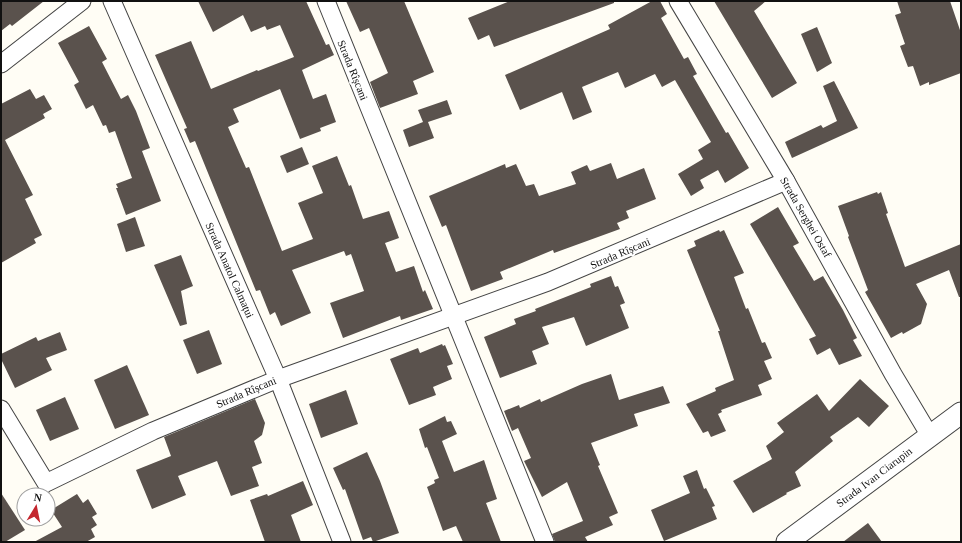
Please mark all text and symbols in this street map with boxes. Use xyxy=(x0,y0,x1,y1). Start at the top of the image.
street label: Strada Rîșcani xyxy=(335,38,371,102)
street label: Strada Serghei Ostaf xyxy=(778,175,834,260)
street label: Strada Anatol Calmațui xyxy=(204,220,256,320)
street label: Strada Rîșcani xyxy=(588,235,652,271)
street label: Strada Rîșcani xyxy=(214,374,278,410)
street label: Strada Ivan Ciarupin xyxy=(834,444,915,509)
north arrow xyxy=(16,487,56,527)
text: N xyxy=(33,491,43,504)

